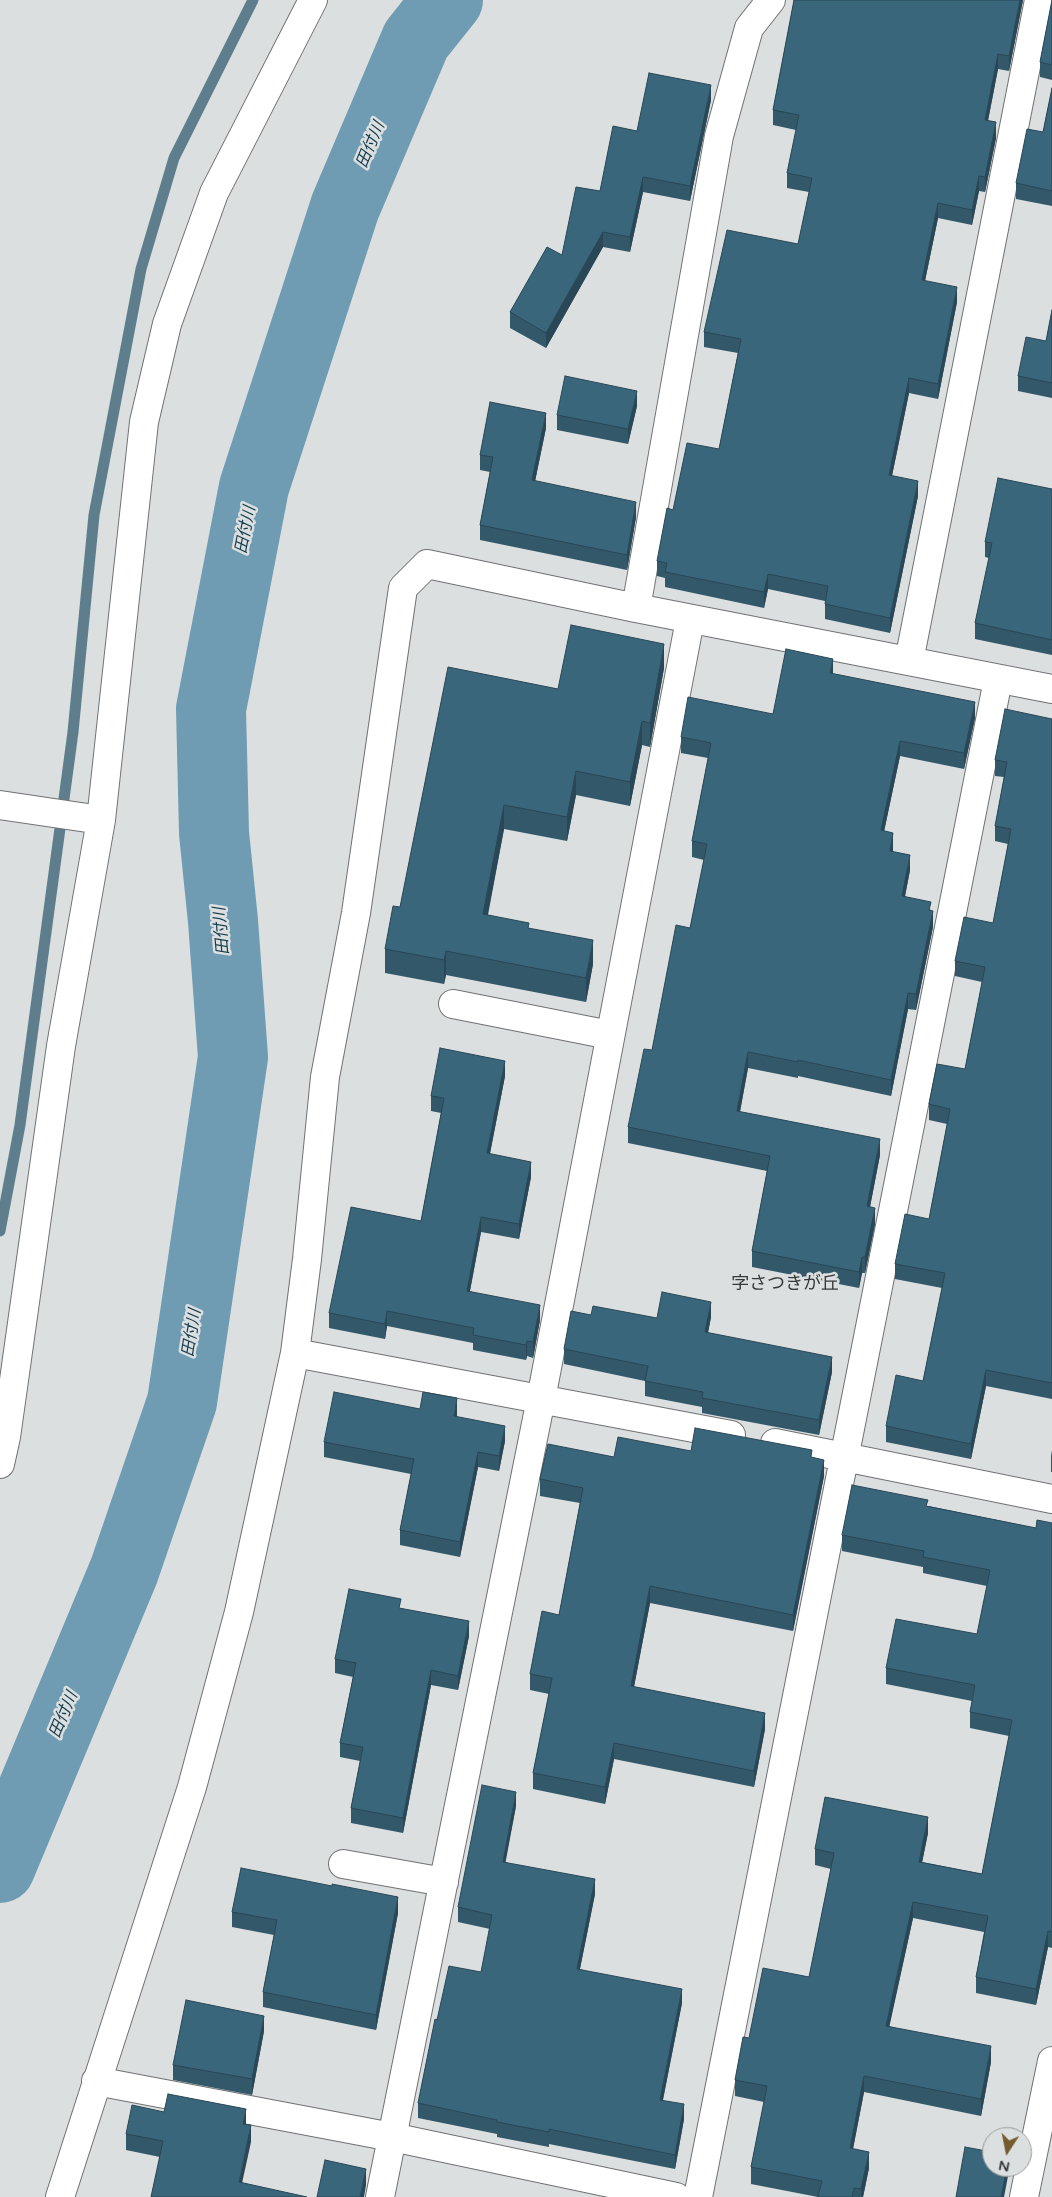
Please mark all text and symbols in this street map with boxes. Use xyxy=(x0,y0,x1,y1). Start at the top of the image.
water label: 田付川 xyxy=(353,119,389,171)
water label: 田付川 xyxy=(232,505,260,555)
water label: 田付川 xyxy=(210,906,234,956)
district label: 字さつきが丘 xyxy=(731,1273,839,1295)
water label: 田付川 xyxy=(179,1308,205,1358)
water label: 田付川 xyxy=(46,1689,82,1741)
north arrow xyxy=(982,2127,1032,2177)
text: N xyxy=(997,2157,1011,2176)

